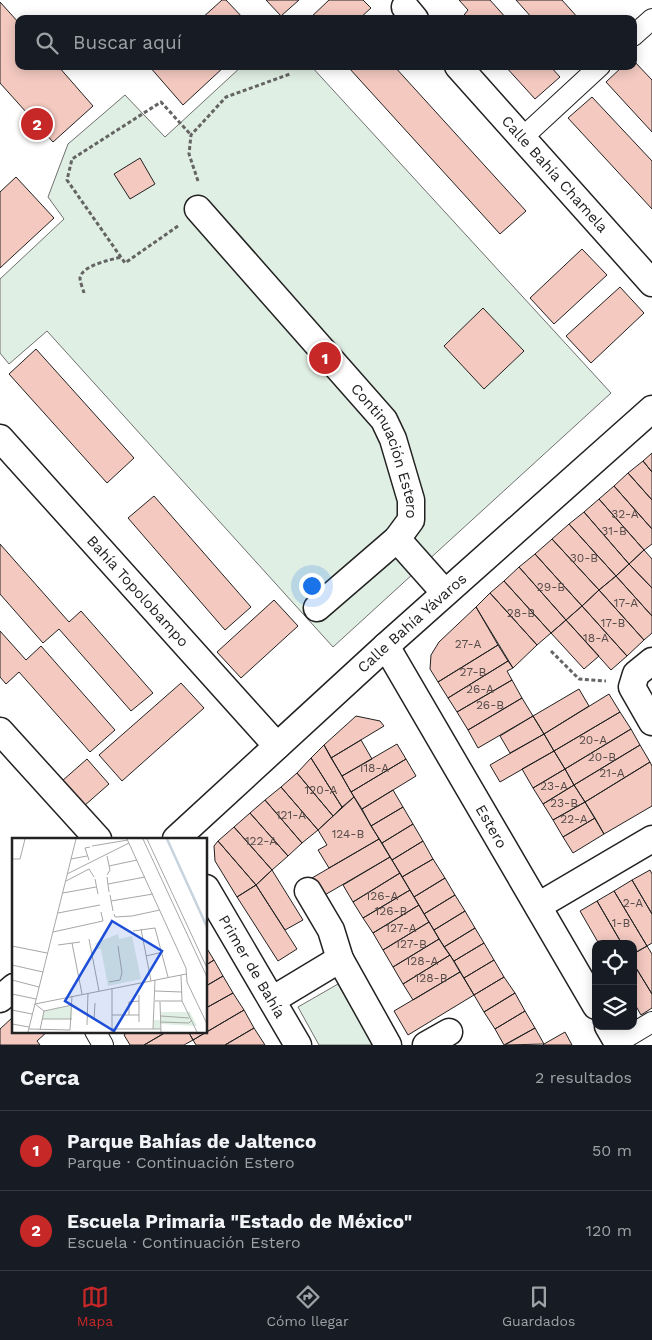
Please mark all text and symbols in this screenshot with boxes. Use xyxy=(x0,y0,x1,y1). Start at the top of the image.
search box xyxy=(15,15,637,70)
icon: search xyxy=(33,29,61,57)
text: Buscar aquí xyxy=(73,31,182,54)
pin: 2 xyxy=(21,105,53,143)
street label: Calle Bahía Chamela xyxy=(498,112,612,237)
pin: 1 xyxy=(309,339,341,377)
street label: Continuación Estero xyxy=(347,380,421,519)
house number: 32-A xyxy=(611,507,639,521)
house number: 31-B xyxy=(601,524,627,538)
street label: Bahía Topolobampo xyxy=(83,532,192,651)
house number: 30-B xyxy=(570,551,598,565)
street label: Calle Bahía Yávaros xyxy=(354,569,470,677)
your location xyxy=(299,573,325,599)
house number: 29-B xyxy=(537,580,565,594)
house number: 17-A xyxy=(614,596,638,610)
house number: 28-B xyxy=(507,606,535,620)
house number: 17-B xyxy=(601,616,626,630)
house number: 18-A xyxy=(583,631,609,645)
house number: 27-A xyxy=(455,637,481,651)
house number: 27-B xyxy=(460,665,487,679)
house number: 26-A xyxy=(466,682,494,696)
house number: 26-B xyxy=(476,698,504,712)
house number: 20-A xyxy=(579,733,607,747)
house number: 20-B xyxy=(588,750,616,764)
house number: 118-A xyxy=(359,761,389,775)
house number: 21-A xyxy=(599,766,625,780)
house number: 23-A xyxy=(540,779,568,793)
house number: 120-A xyxy=(305,783,338,797)
house number: 23-B xyxy=(550,796,578,810)
street label: Estero xyxy=(472,802,511,852)
house number: 121-A xyxy=(276,808,306,822)
house number: 22-A xyxy=(560,812,588,826)
house number: 124-B xyxy=(332,827,364,841)
house number: 122-A xyxy=(245,834,277,848)
inset map xyxy=(12,838,208,1032)
house number: 126-A xyxy=(366,889,398,903)
house number: 2-A xyxy=(623,896,643,910)
house number: 126-B xyxy=(375,904,408,918)
street label: Primer de Bahía xyxy=(215,912,289,1022)
house number: 1-B xyxy=(612,916,630,930)
house number: 127-A xyxy=(385,921,417,935)
house number: 127-B xyxy=(395,937,427,951)
map controls xyxy=(592,940,637,1030)
button: locate xyxy=(592,940,637,985)
house number: 128-A xyxy=(406,954,439,968)
house number: 128-B xyxy=(414,971,448,985)
button: layers xyxy=(592,985,637,1030)
text: Cerca xyxy=(20,1065,79,1090)
text: 2 resultados xyxy=(535,1068,632,1087)
text: Parque Bahías de Jaltenco xyxy=(67,1130,317,1153)
text: 1 xyxy=(33,1141,39,1160)
text: 50 m xyxy=(592,1141,632,1160)
text: Parque · Continuación Estero xyxy=(67,1153,295,1172)
text: Escuela Primaria "Estado de México" xyxy=(67,1210,412,1233)
text: 2 xyxy=(31,1221,41,1240)
text: 120 m xyxy=(586,1221,632,1240)
text: Escuela · Continuación Estero xyxy=(67,1233,301,1252)
tab: Mapa xyxy=(77,1283,113,1329)
tab: Cómo llegar xyxy=(266,1283,349,1329)
tab: Guardados xyxy=(502,1283,575,1329)

